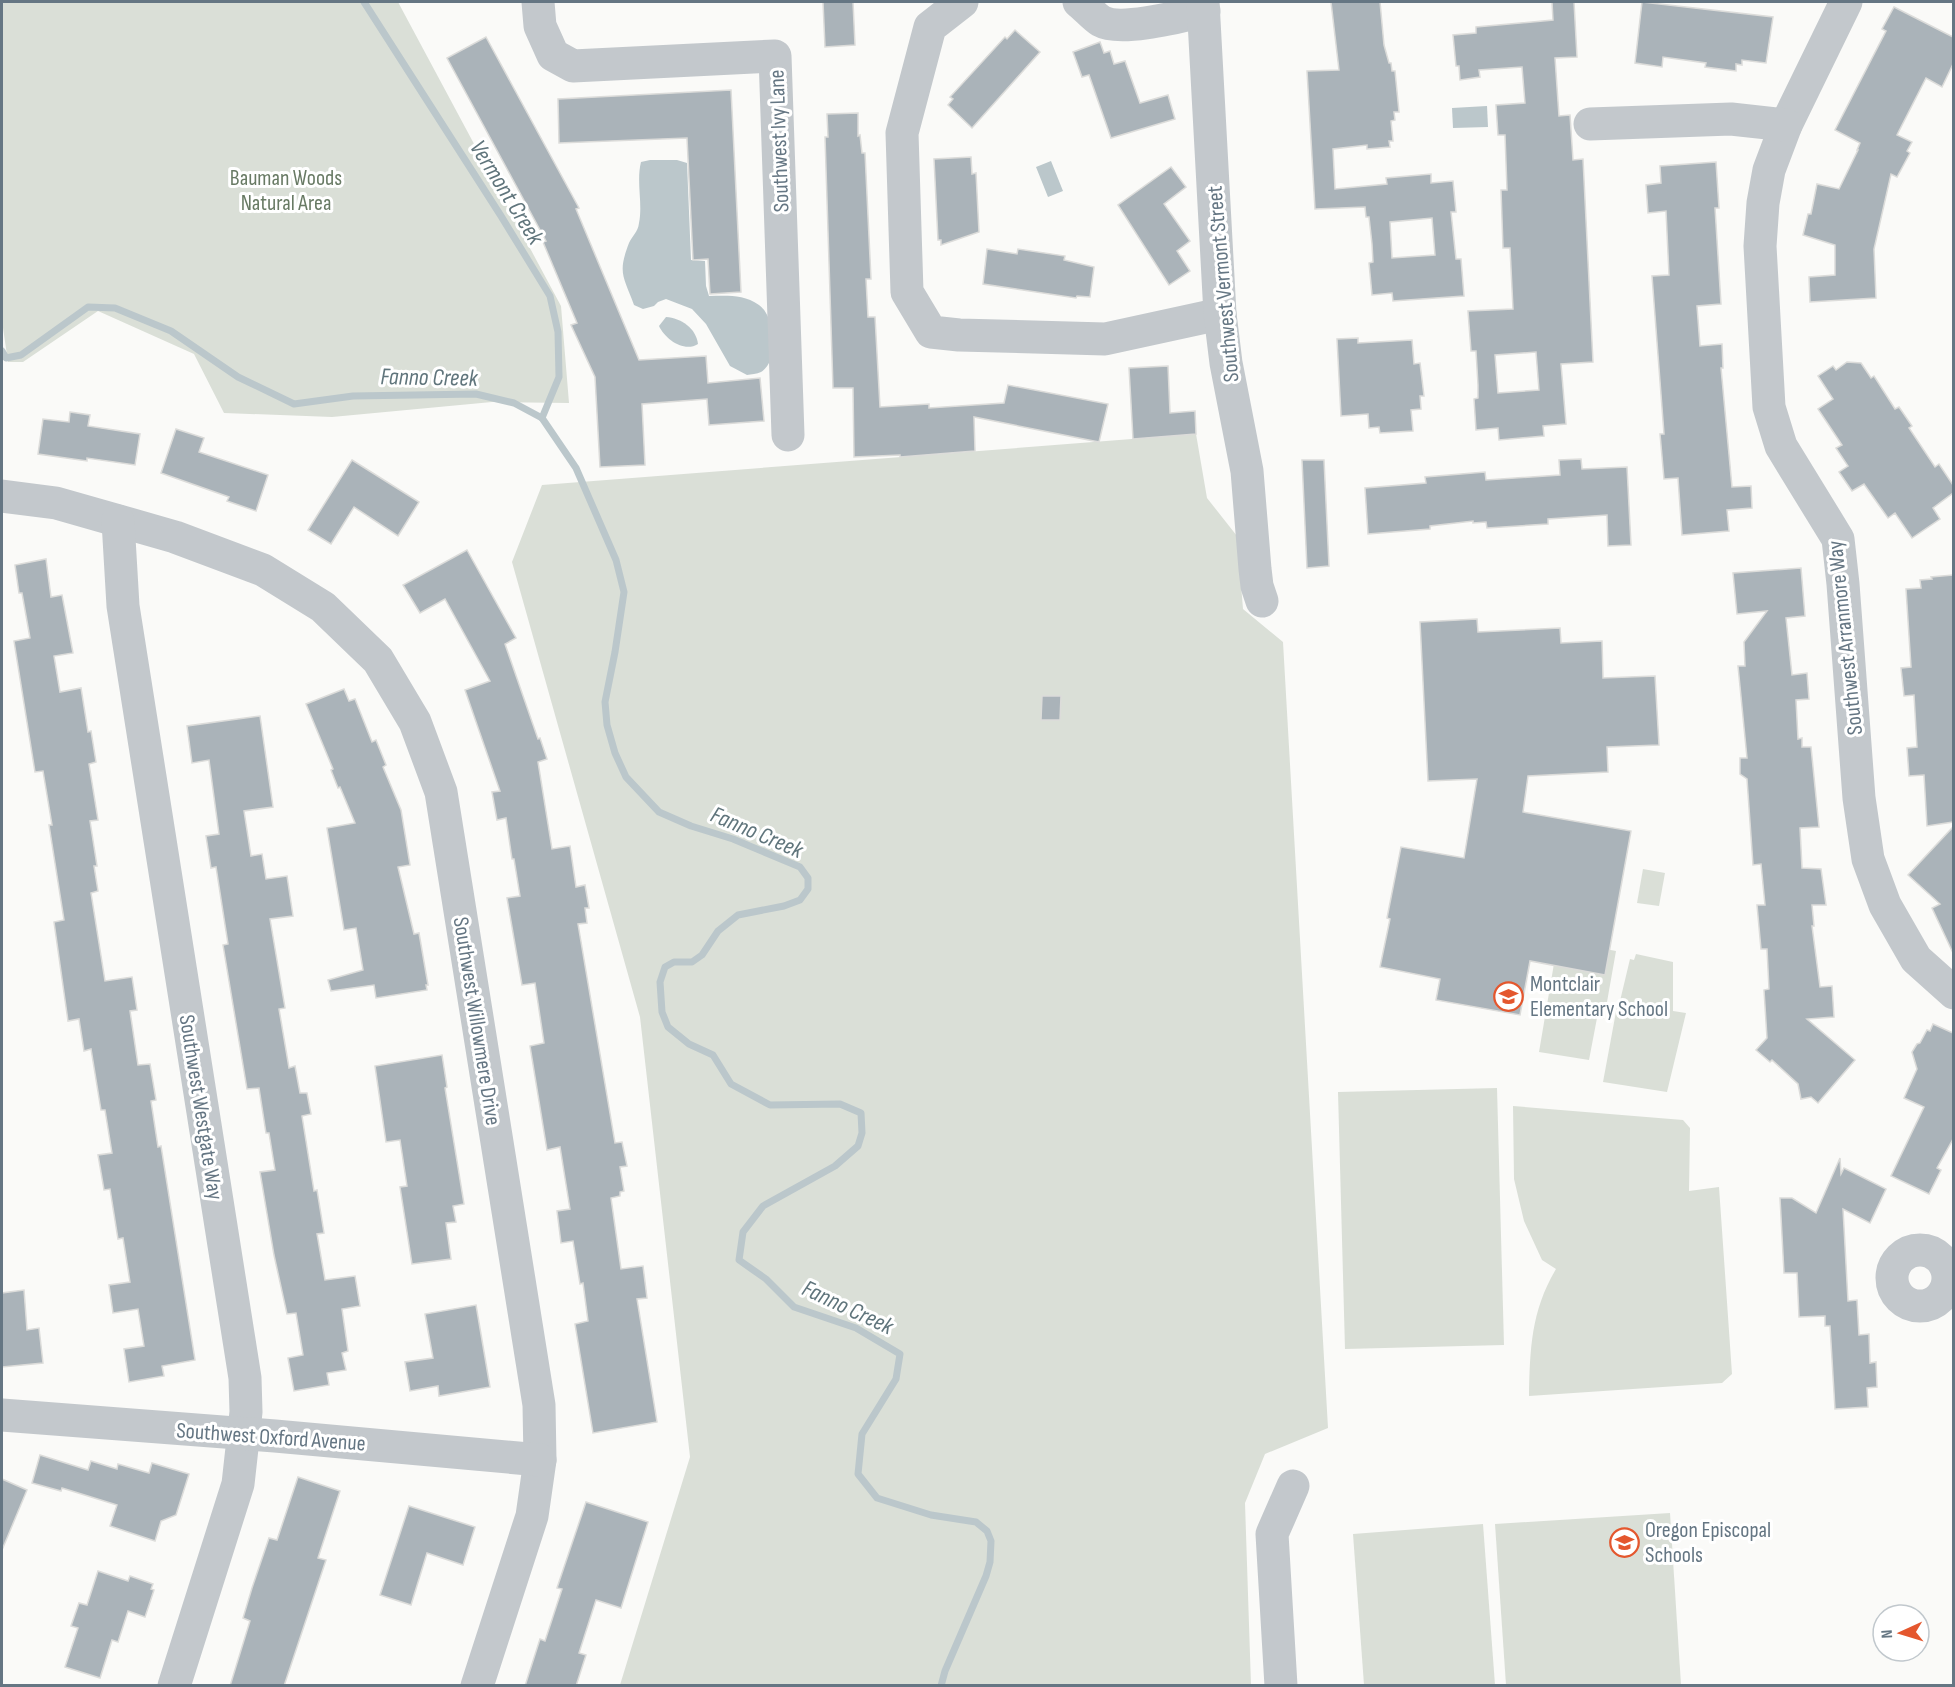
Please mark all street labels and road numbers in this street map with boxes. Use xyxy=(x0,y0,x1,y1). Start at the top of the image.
street label: Southwest Ivy Lane xyxy=(764,69,795,213)
street label: Southwest Vermont Street xyxy=(1201,184,1246,383)
street label: Southwest Arranmore Way xyxy=(1822,539,1869,736)
street label: Southwest Willowmere Drive xyxy=(447,915,506,1127)
street label: Southwest Westgate Way xyxy=(173,1013,229,1202)
street label: Southwest Oxford Avenue xyxy=(175,1417,366,1458)

